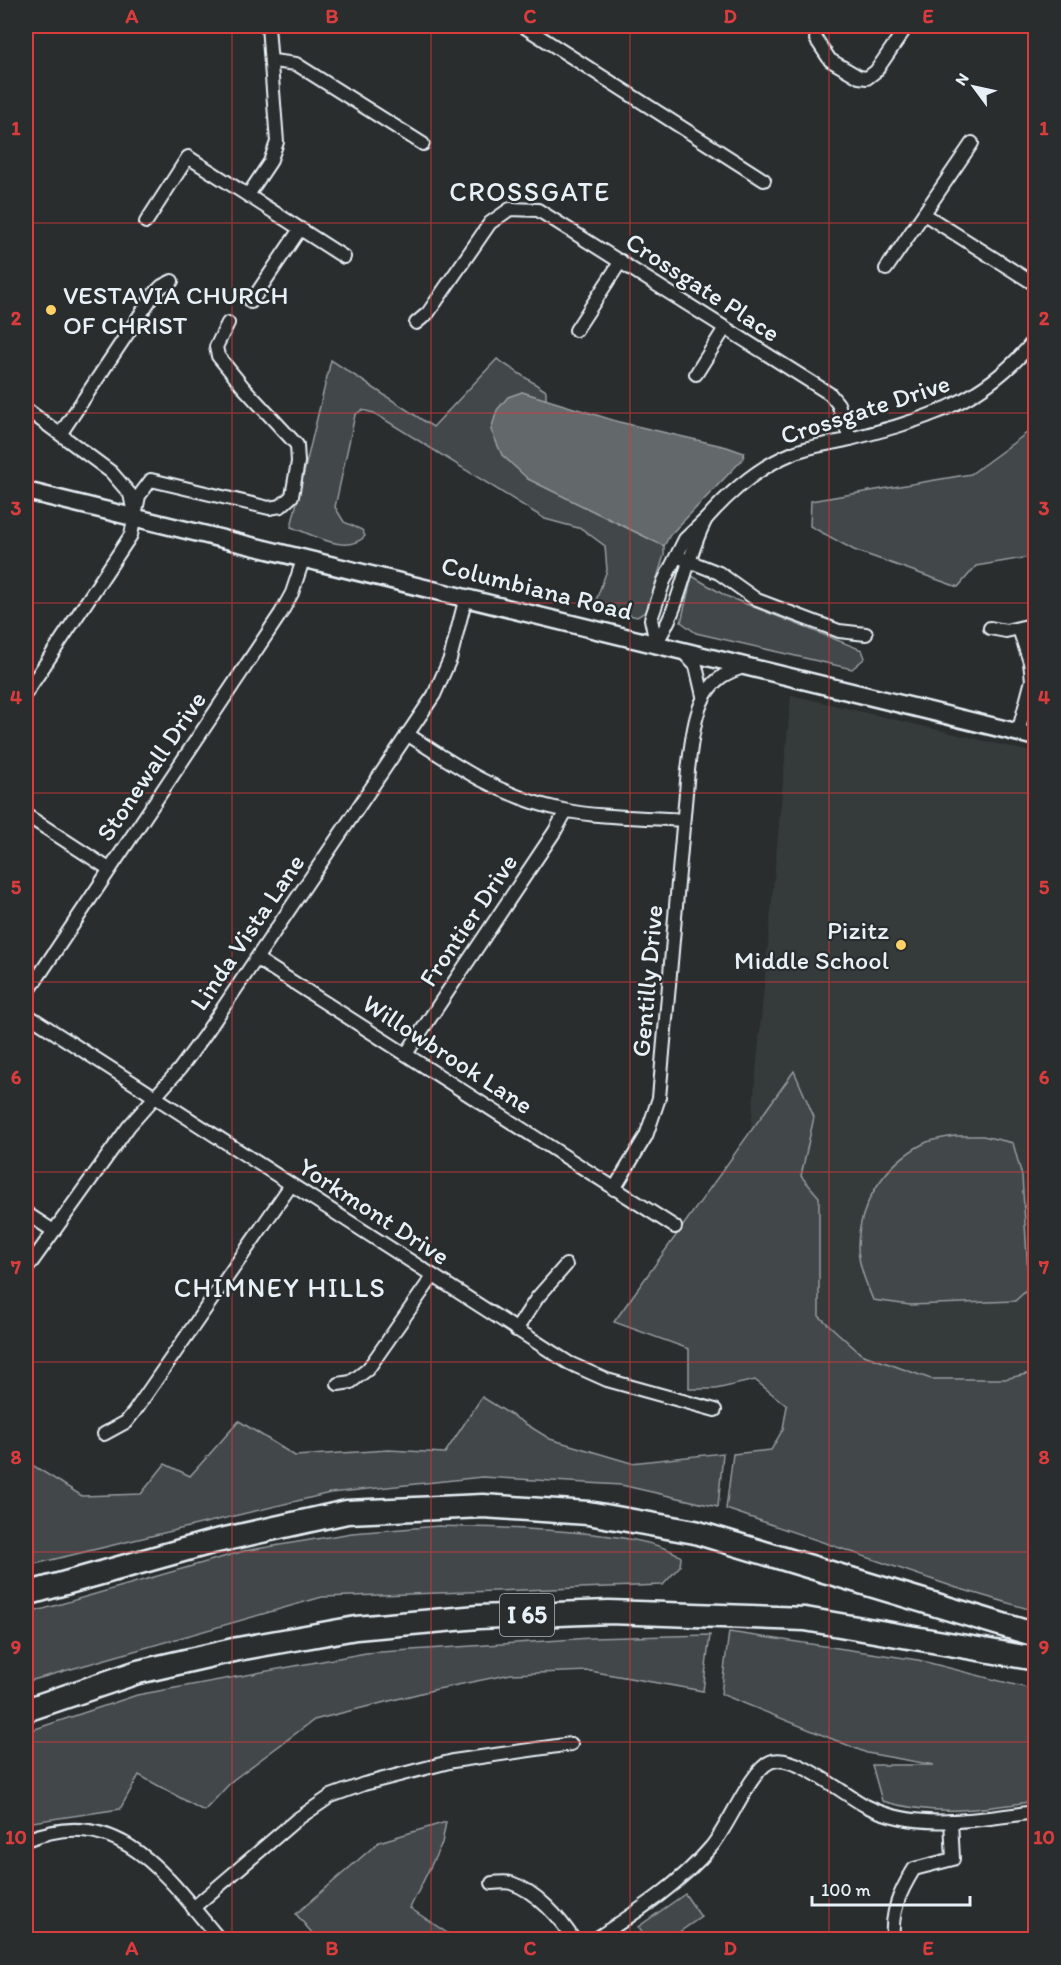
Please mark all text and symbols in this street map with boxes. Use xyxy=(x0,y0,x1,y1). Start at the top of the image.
text: A xyxy=(125,4,139,28)
text: B xyxy=(326,4,339,28)
text: C xyxy=(524,4,537,28)
text: D xyxy=(723,4,737,28)
text: E xyxy=(922,4,934,28)
north arrow xyxy=(944,57,1004,117)
text: N xyxy=(951,69,973,89)
text: 1 xyxy=(11,116,21,140)
text: 1 xyxy=(1039,116,1049,140)
district label: CROSSGATE xyxy=(449,175,611,208)
street label: Crossgate Place xyxy=(620,225,786,349)
place label: VESTAVIA CHURCH OF CHRIST xyxy=(63,279,288,341)
marker: VESTAVIA CHURCH OF CHRIST xyxy=(44,303,58,317)
text: 2 xyxy=(11,306,22,330)
text: 2 xyxy=(1039,306,1050,330)
street label: Crossgate Drive xyxy=(776,367,954,451)
text: 3 xyxy=(11,496,22,520)
text: 3 xyxy=(1039,496,1050,520)
street label: Columbiana Road xyxy=(438,549,636,627)
text: 4 xyxy=(10,685,22,709)
street label: Stonewall Drive xyxy=(89,685,213,847)
text: 4 xyxy=(1038,685,1050,709)
street label: Frontier Drive xyxy=(412,847,524,993)
street label: Linda Vista Lane xyxy=(183,848,311,1016)
text: 5 xyxy=(11,875,22,899)
text: 5 xyxy=(1039,875,1050,899)
street label: Gentilly Drive xyxy=(624,904,670,1058)
place label: Pizitz Middle School xyxy=(734,914,889,976)
marker: Pizitz Middle School xyxy=(894,938,908,952)
street label: Willowbrook Lane xyxy=(357,987,539,1121)
text: 6 xyxy=(11,1065,22,1089)
text: 6 xyxy=(1039,1065,1050,1089)
street label: Yorkmont Drive xyxy=(292,1150,456,1272)
text: 7 xyxy=(10,1255,21,1279)
text: 7 xyxy=(1038,1255,1049,1279)
district label: CHIMNEY HILLS xyxy=(174,1271,386,1304)
text: 8 xyxy=(11,1445,22,1469)
text: 8 xyxy=(1039,1445,1050,1469)
road number: I 65 xyxy=(500,1594,554,1636)
text: 9 xyxy=(11,1635,21,1659)
text: 9 xyxy=(1039,1635,1049,1659)
text: 10 xyxy=(5,1825,27,1849)
text: 10 xyxy=(1033,1825,1055,1849)
scale bar xyxy=(812,1869,970,1907)
text: 100 m xyxy=(821,1879,871,1901)
text: A xyxy=(125,1936,139,1960)
text: B xyxy=(326,1936,339,1960)
text: C xyxy=(524,1936,537,1960)
text: D xyxy=(723,1936,737,1960)
text: E xyxy=(922,1936,934,1960)

